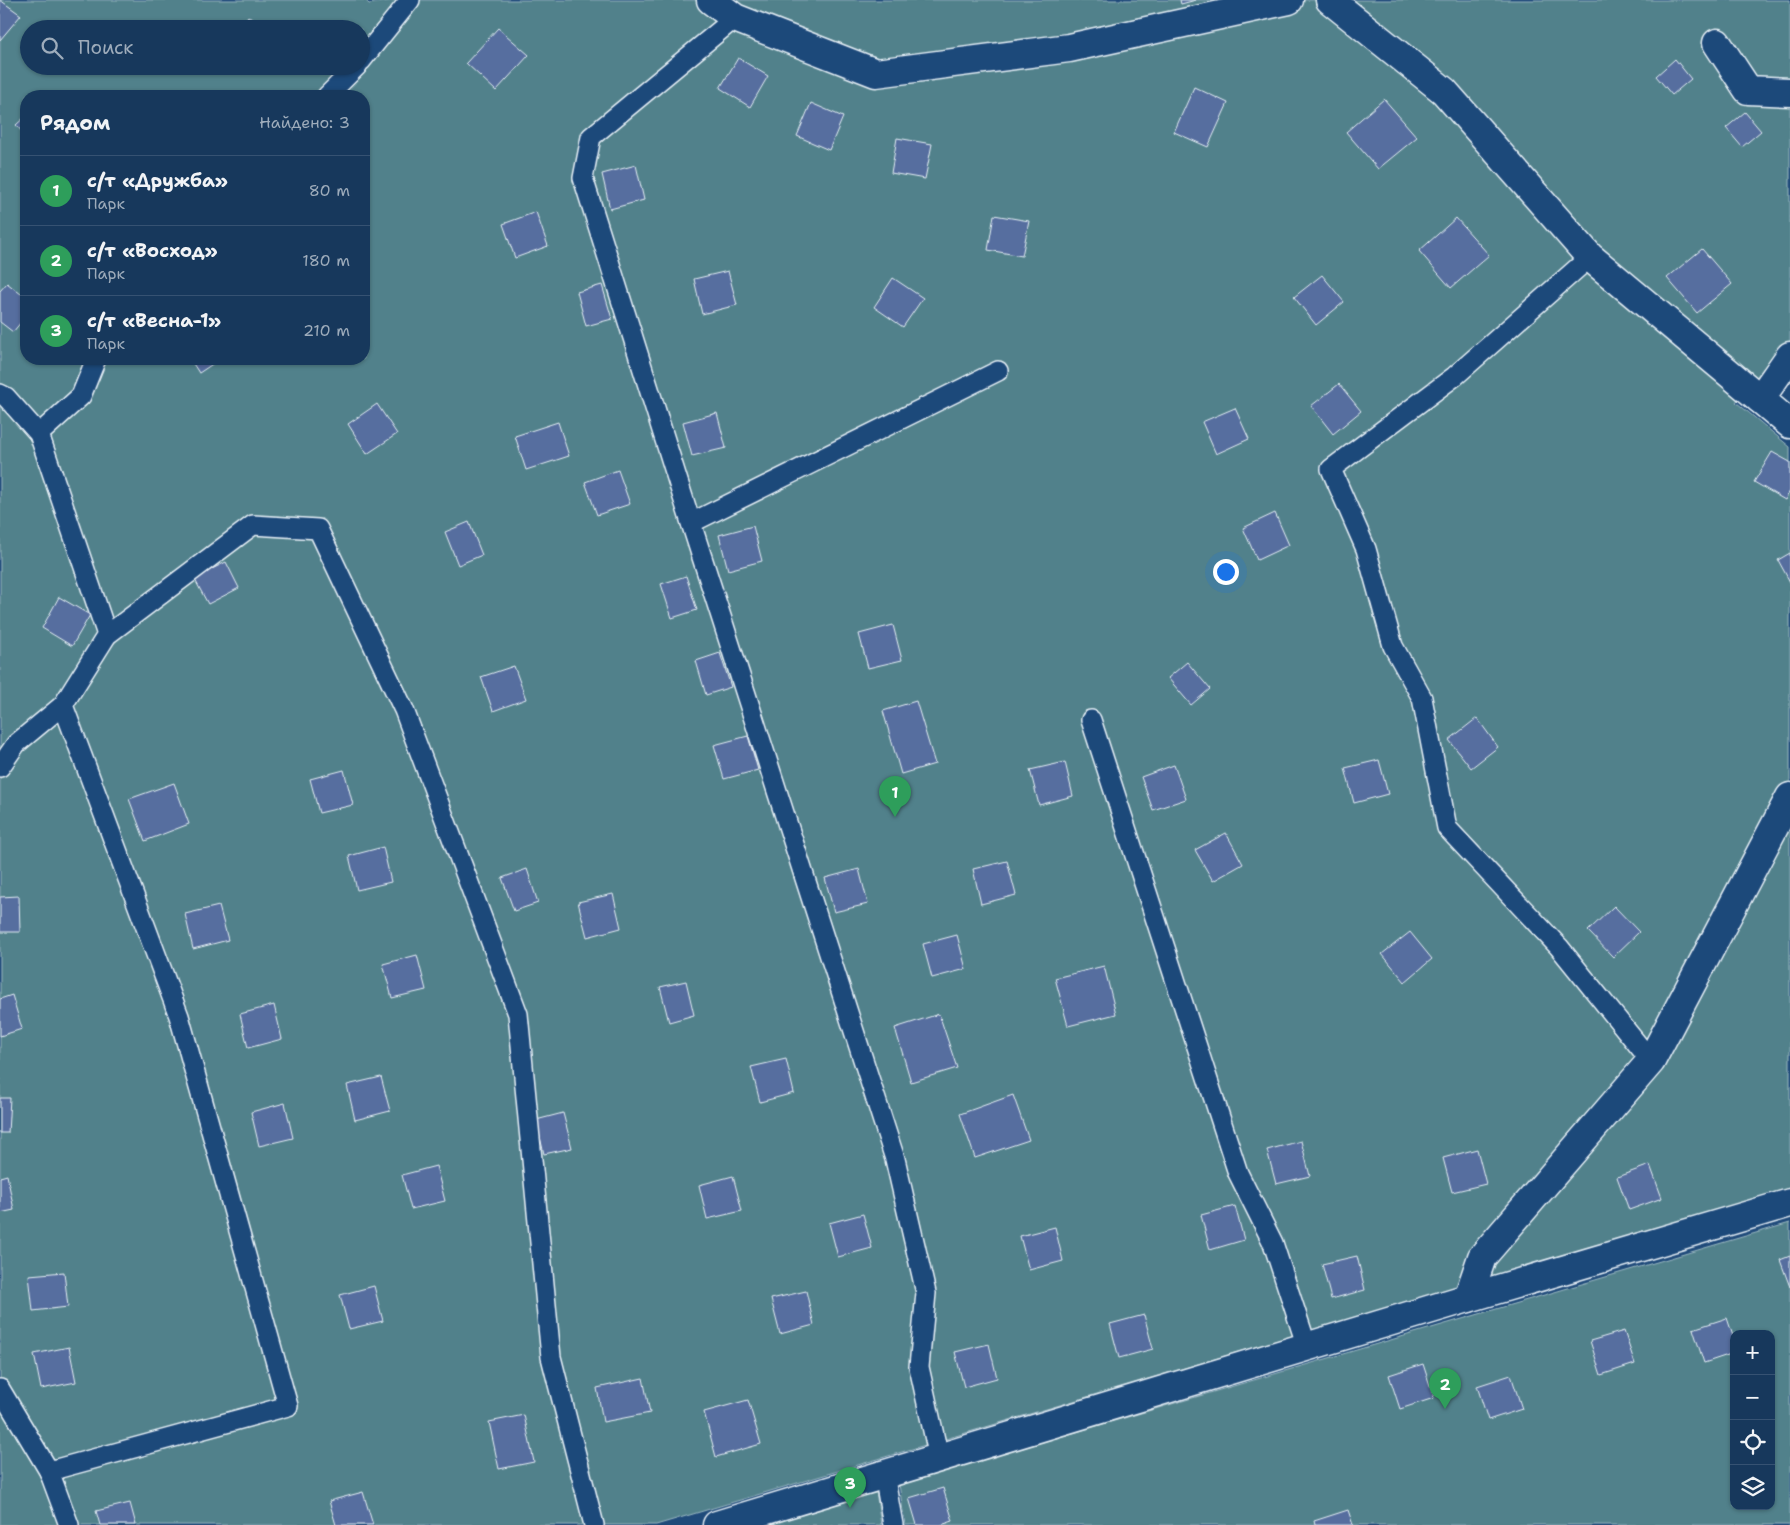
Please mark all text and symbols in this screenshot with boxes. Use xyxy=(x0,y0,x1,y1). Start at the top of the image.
search box xyxy=(20,20,370,75)
icon: search xyxy=(38,34,66,62)
text: Поиск xyxy=(78,35,133,60)
text: Рядом xyxy=(40,109,110,137)
text: Найдено: 3 xyxy=(259,112,350,133)
text: с/т «Дружба» xyxy=(87,168,228,193)
text: 1 xyxy=(52,180,60,201)
text: 80 m xyxy=(309,180,350,201)
text: Парк xyxy=(87,193,125,214)
text: с/т «Восход» xyxy=(87,238,218,263)
text: 2 xyxy=(50,250,62,271)
text: 180 m xyxy=(302,250,350,271)
text: Парк xyxy=(87,263,125,284)
text: с/т «Весна-1» xyxy=(87,308,221,333)
text: 3 xyxy=(50,320,62,341)
text: 210 m xyxy=(303,320,350,341)
text: Парк xyxy=(87,333,125,354)
your location xyxy=(1213,559,1239,585)
pin: 1 xyxy=(879,776,911,817)
map controls xyxy=(1730,1330,1775,1510)
button: + xyxy=(1730,1330,1775,1375)
pin: 2 xyxy=(1429,1368,1461,1409)
button: − xyxy=(1730,1375,1775,1420)
button: locate xyxy=(1730,1420,1775,1465)
button: layers xyxy=(1730,1465,1775,1510)
pin: 3 xyxy=(834,1467,866,1508)

